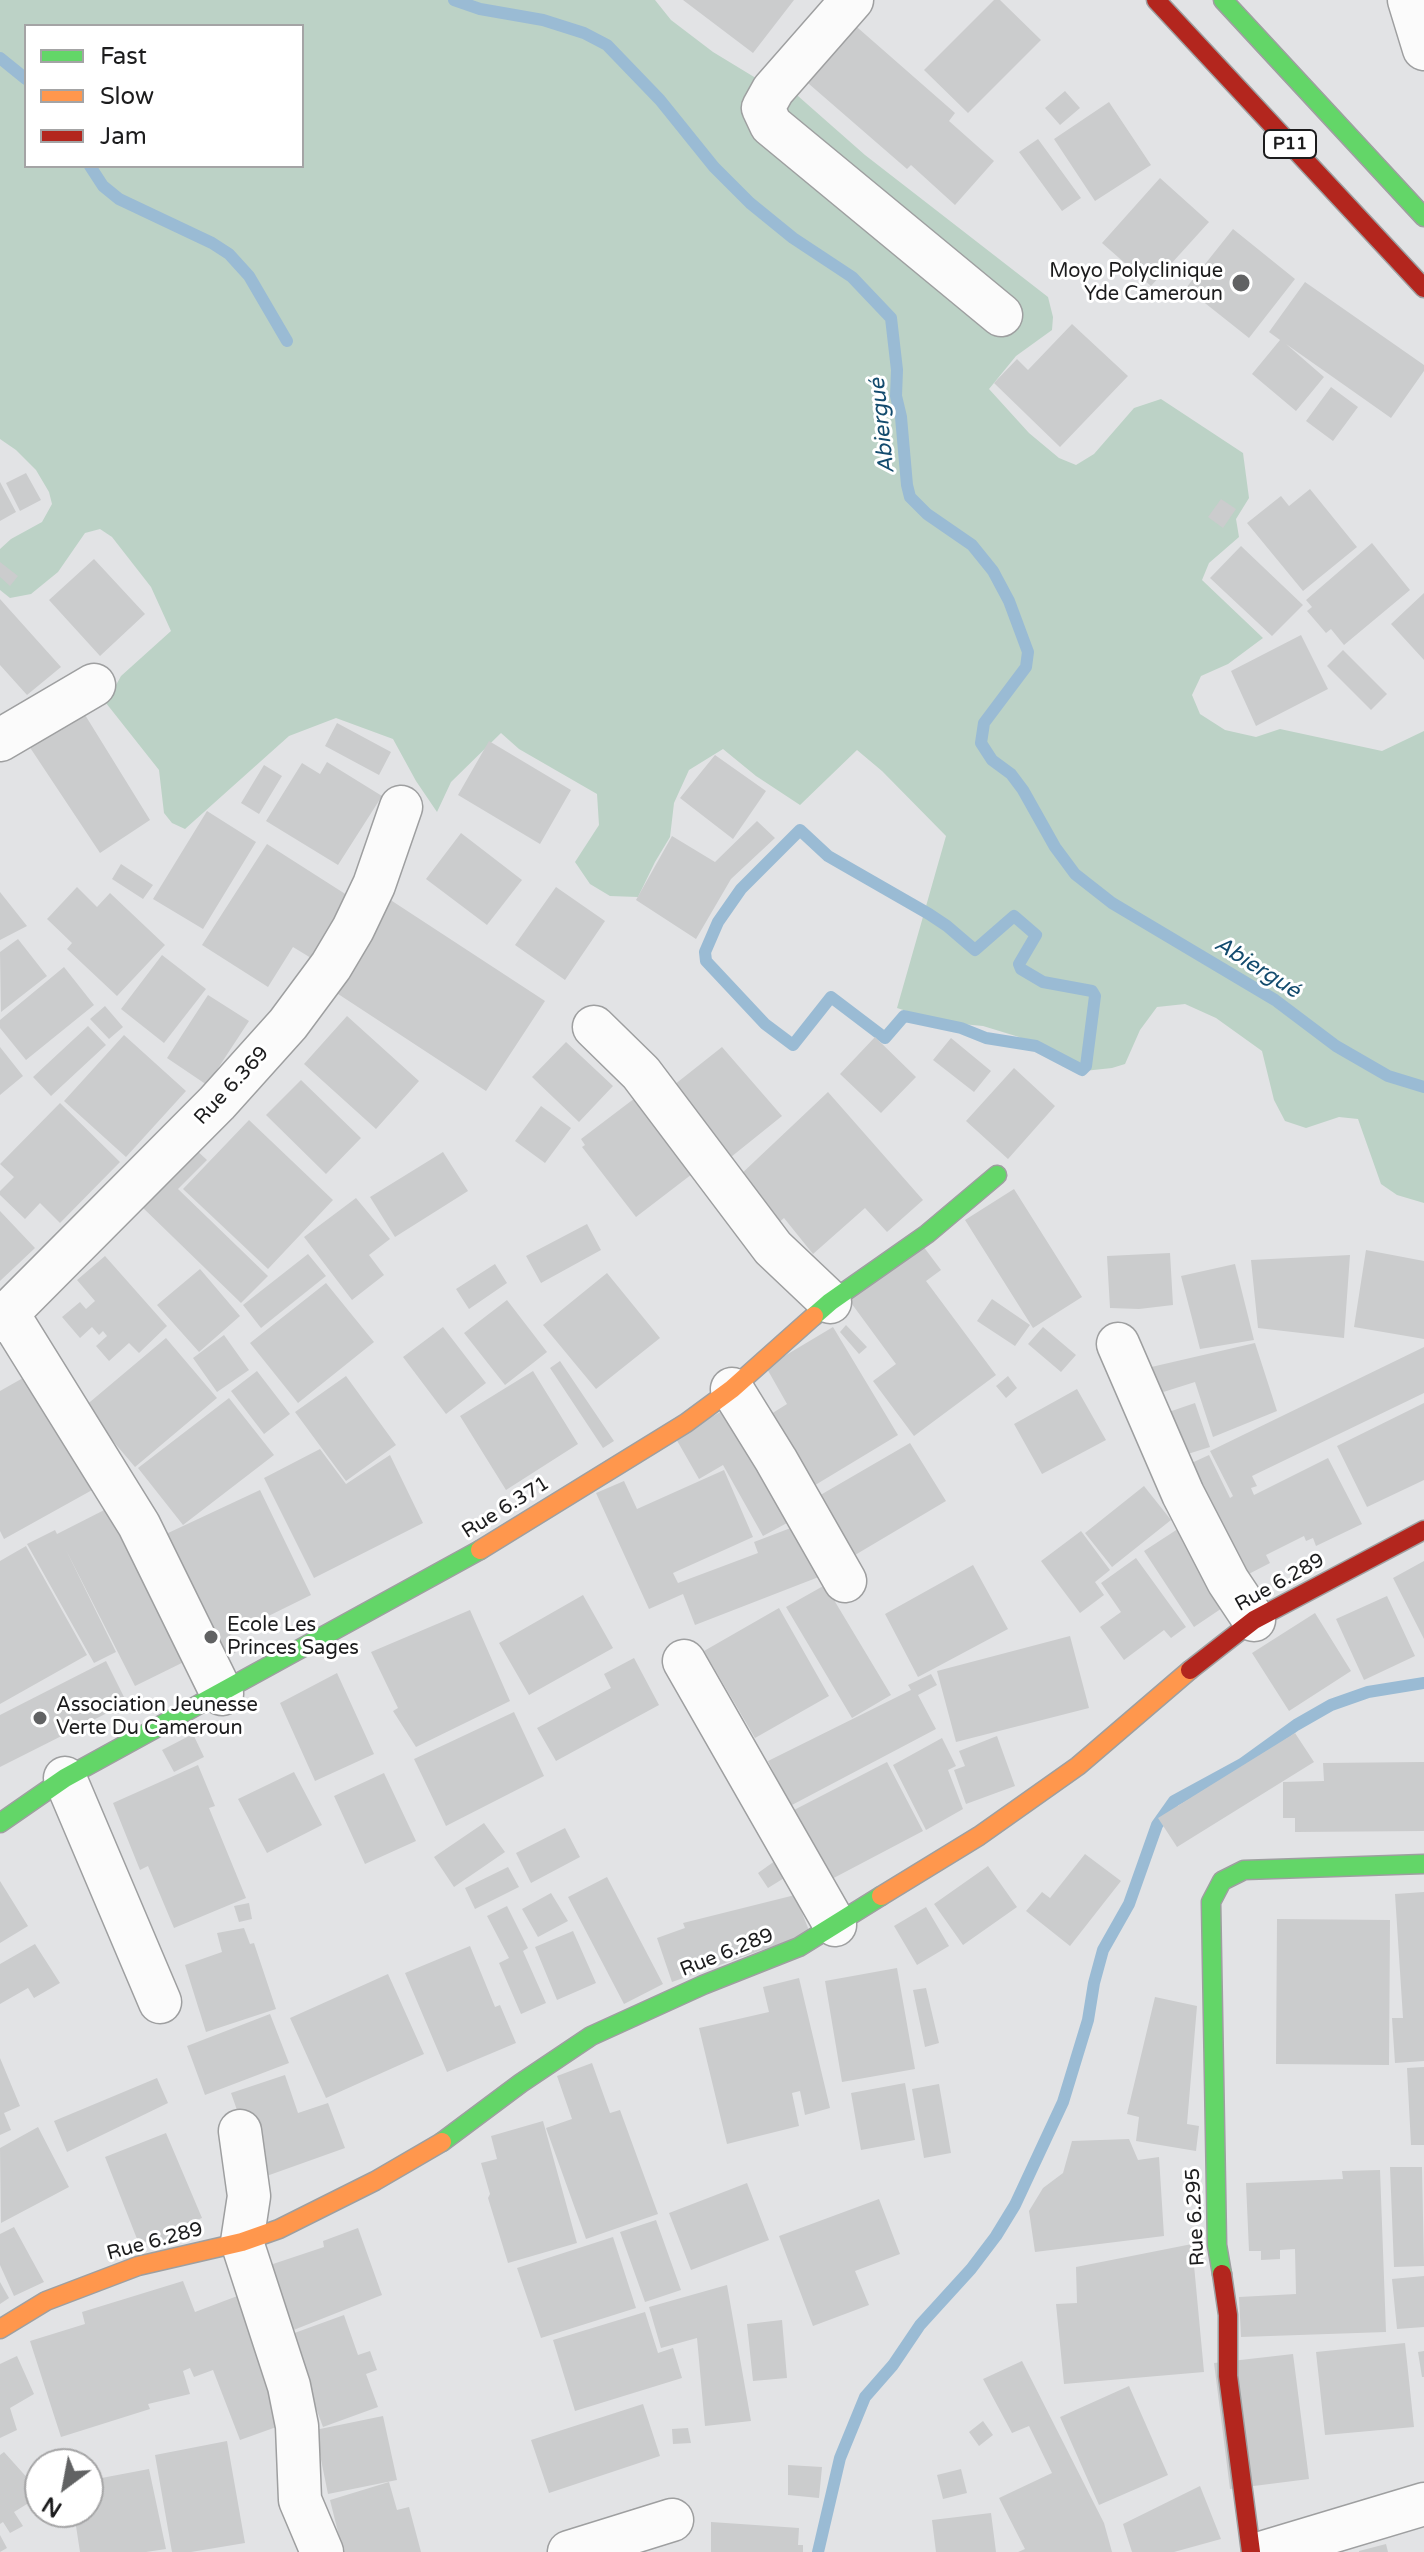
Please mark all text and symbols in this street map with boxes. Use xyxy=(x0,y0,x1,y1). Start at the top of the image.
legend xyxy=(24,24,304,168)
text: Fast xyxy=(100,42,147,71)
text: Slow xyxy=(100,82,154,111)
text: Jam xyxy=(100,122,147,151)
road number: P11 xyxy=(1264,130,1316,158)
place label: Moyo Polyclinique Yde Cameroun xyxy=(1049,260,1223,307)
marker: Moyo Polyclinique Yde Cameroun xyxy=(1230,272,1252,294)
water label: Abiergué xyxy=(865,377,901,475)
water label: Abiergué xyxy=(1209,931,1305,1005)
street label: Rue 6.369 xyxy=(190,1042,274,1130)
street label: Rue 6.371 xyxy=(458,1472,554,1544)
street label: Rue 6.289 xyxy=(1231,1549,1329,1617)
place label: Ecole Les Princes Sages xyxy=(227,1614,359,1661)
marker: Ecole Les Princes Sages xyxy=(202,1628,220,1646)
place label: Association Jeunesse Verte Du Cameroun xyxy=(56,1694,258,1741)
marker: Association Jeunesse Verte Du Cameroun xyxy=(31,1709,49,1727)
street label: Rue 6.289 xyxy=(677,1923,777,1983)
street label: Rue 6.295 xyxy=(1181,2167,1211,2267)
street label: Rue 6.289 xyxy=(104,2218,206,2266)
north arrow xyxy=(24,2448,104,2528)
text: N xyxy=(38,2491,67,2522)

